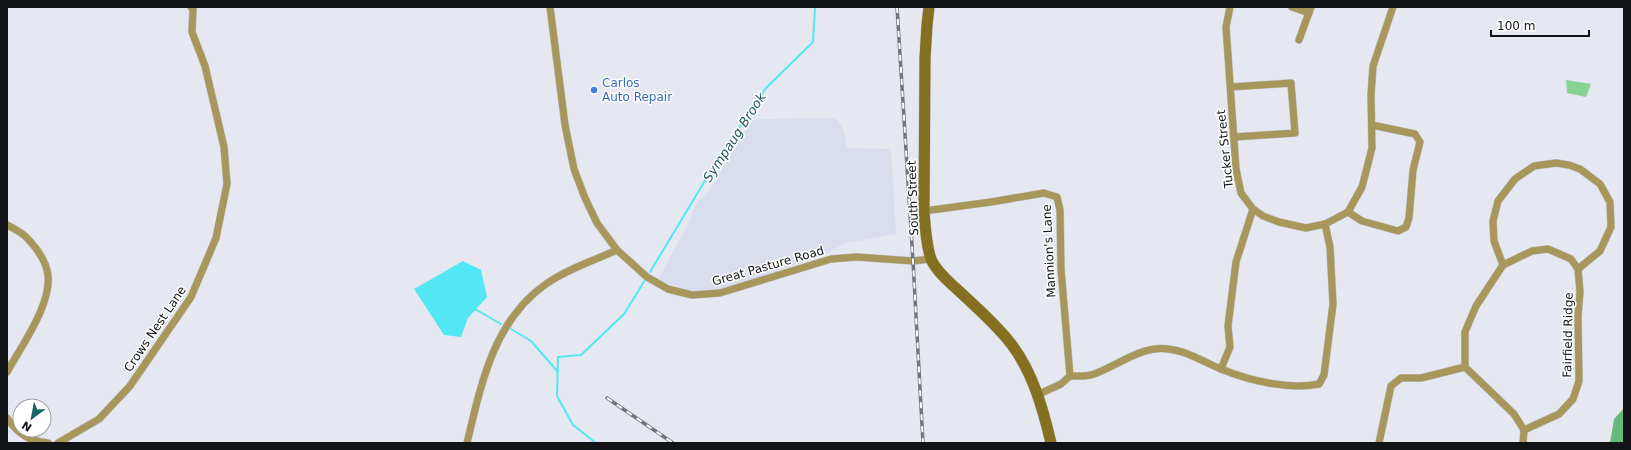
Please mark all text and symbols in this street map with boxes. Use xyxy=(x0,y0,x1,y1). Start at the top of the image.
scale bar xyxy=(1491,12,1589,38)
text: 100 m xyxy=(1497,19,1535,33)
place label: Carlos Auto Repair xyxy=(602,76,672,104)
marker: Carlos Auto Repair xyxy=(589,85,599,95)
water label: Sympaug Brook xyxy=(700,90,769,185)
street label: Tucker Street xyxy=(1214,109,1236,190)
street label: South Street xyxy=(905,160,921,236)
street label: Mannion's Lane xyxy=(1040,204,1058,298)
street label: Great Pasture Road xyxy=(710,243,826,289)
street label: Crows Nest Lane xyxy=(121,283,189,375)
street label: Fairfield Ridge xyxy=(1560,292,1576,378)
north arrow xyxy=(12,398,52,438)
text: N xyxy=(20,418,34,434)

